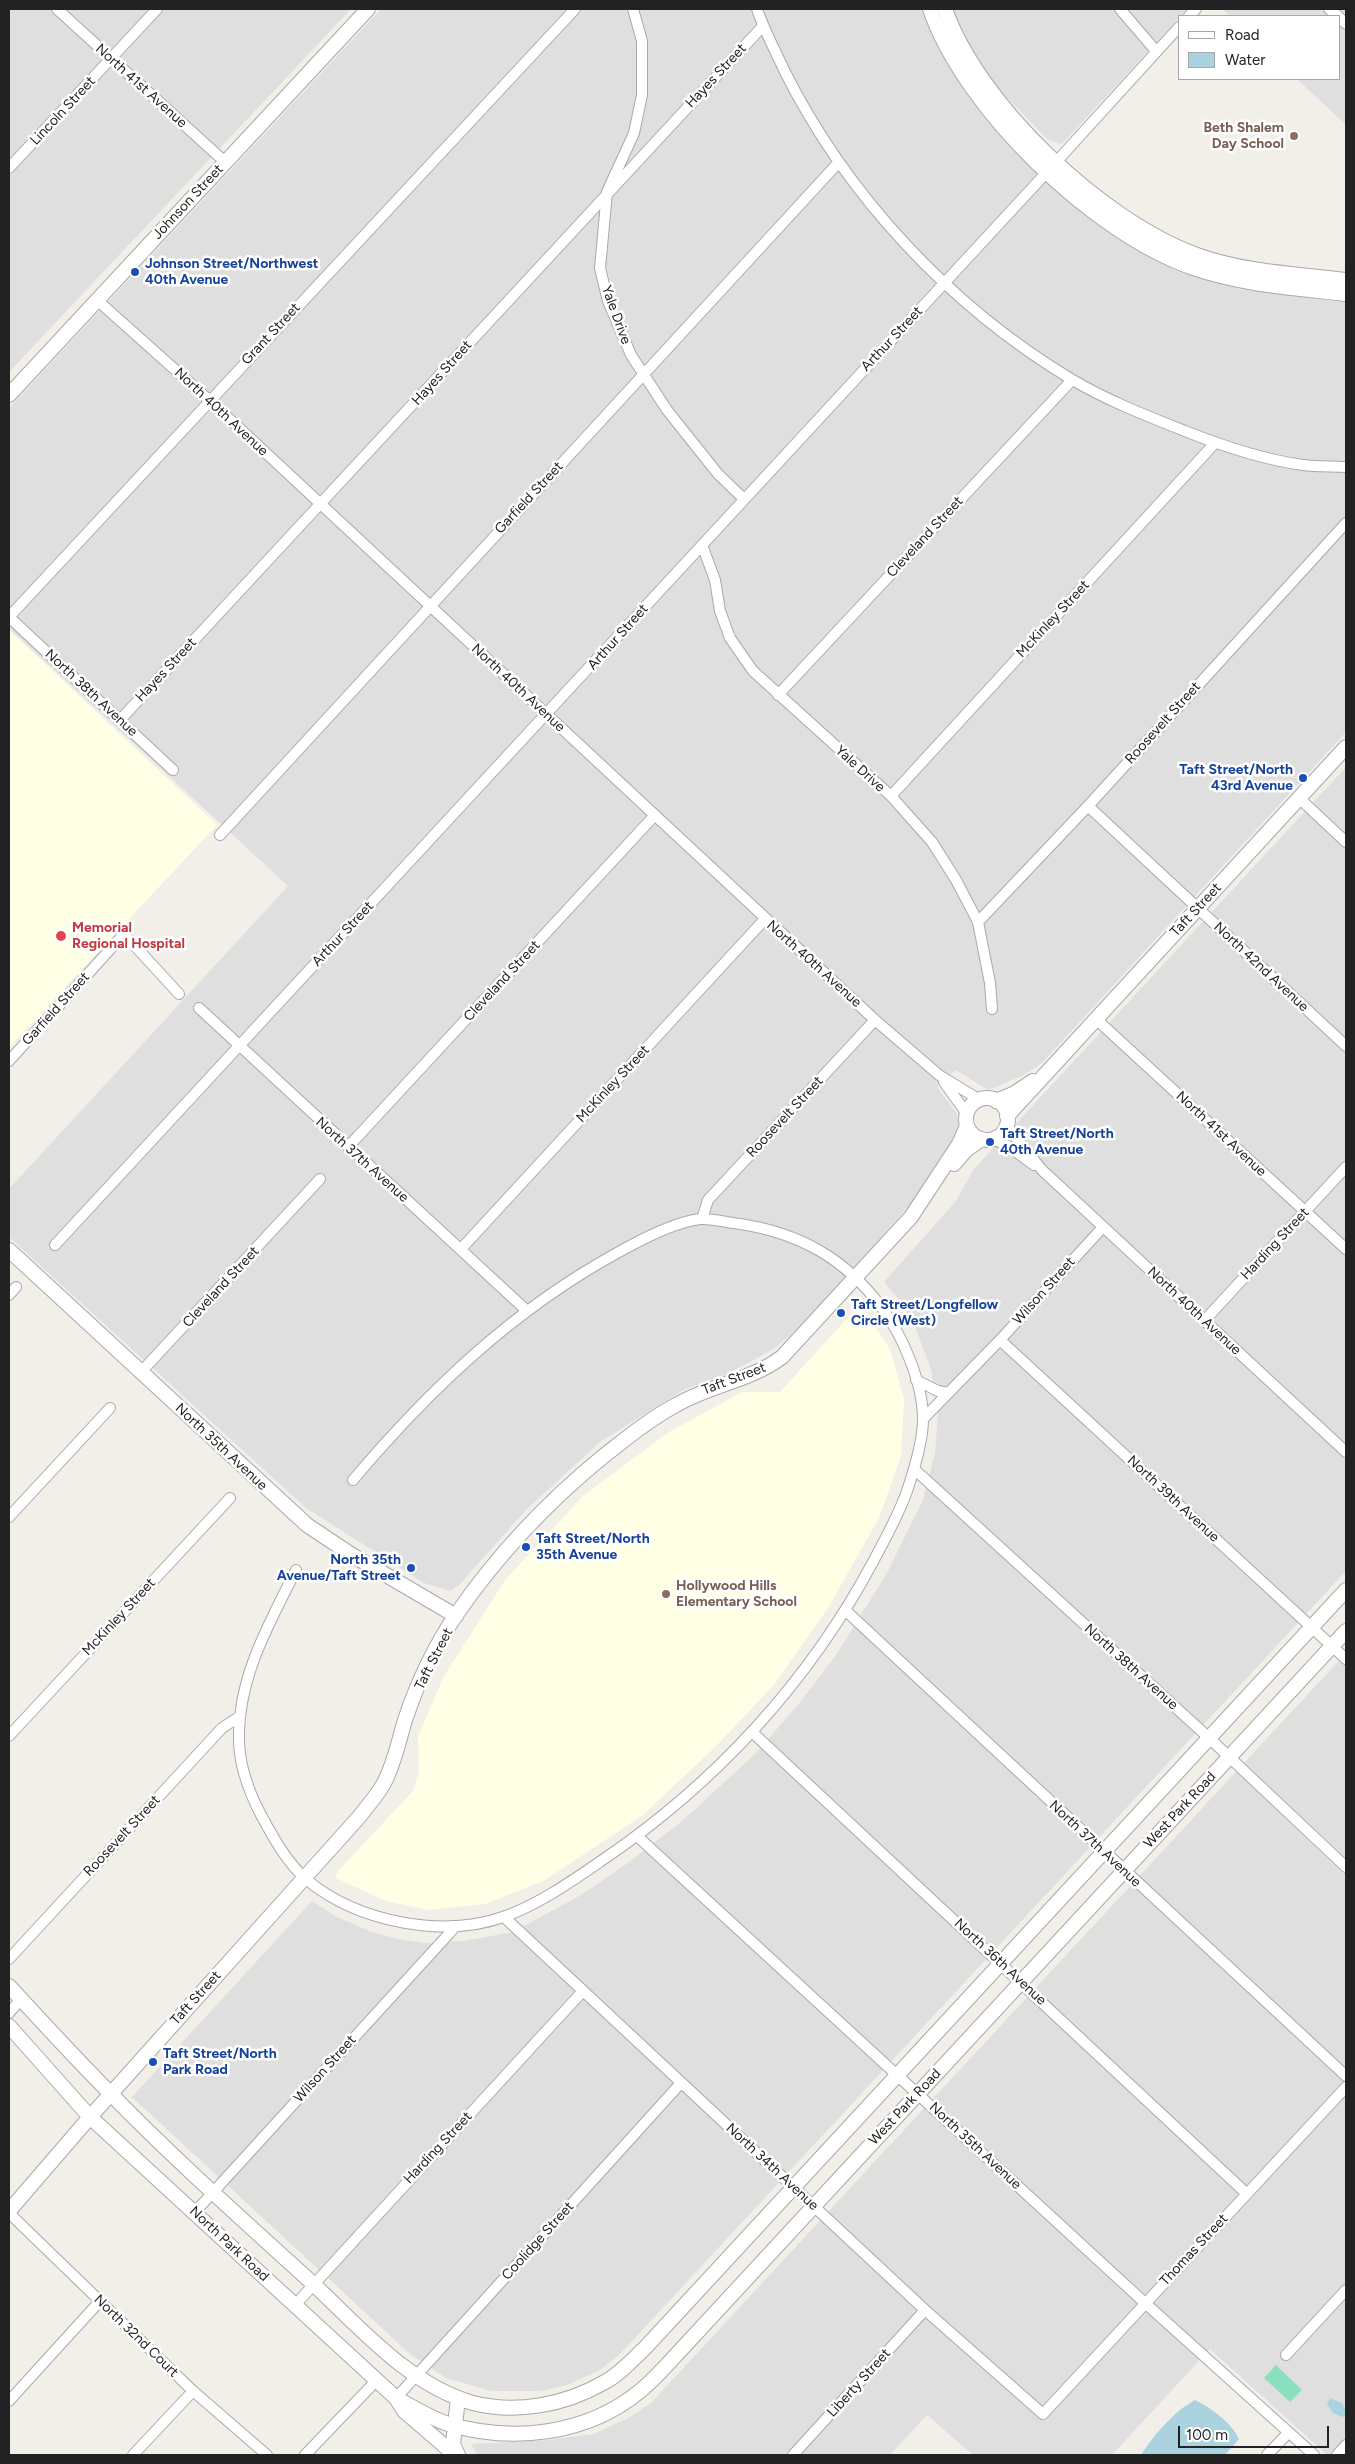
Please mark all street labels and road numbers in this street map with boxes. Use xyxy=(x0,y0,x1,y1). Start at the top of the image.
street label: North 41st Avenue xyxy=(92,40,190,132)
street label: Hayes Street xyxy=(682,40,750,112)
street label: Lincoln Street xyxy=(27,73,99,149)
street label: Johnson Street xyxy=(149,161,227,243)
street label: Yale Drive xyxy=(598,283,634,347)
street label: Grant Street xyxy=(238,300,304,368)
street label: Arthur Street xyxy=(858,303,926,375)
street label: Hayes Street xyxy=(408,337,476,409)
street label: North 40th Avenue xyxy=(171,364,271,460)
street label: Garfield Street xyxy=(491,458,567,538)
street label: Cleveland Street xyxy=(883,493,967,581)
street label: McKinley Street xyxy=(1013,577,1093,661)
street label: Arthur Street xyxy=(584,601,652,673)
street label: Hayes Street xyxy=(132,634,200,706)
street label: North 40th Avenue xyxy=(468,640,568,736)
street label: North 38th Avenue xyxy=(41,646,141,740)
street label: Roosevelt Street xyxy=(1122,678,1204,768)
street label: Yale Drive xyxy=(832,742,888,796)
street label: Taft Street xyxy=(1167,880,1225,940)
street label: Arthur Street xyxy=(309,898,377,970)
street label: North 40th Avenue xyxy=(763,917,865,1011)
street label: North 42nd Avenue xyxy=(1210,919,1312,1015)
street label: Cleveland Street xyxy=(460,937,544,1025)
street label: Garfield Street xyxy=(19,969,93,1049)
street label: McKinley Street xyxy=(573,1042,653,1126)
street label: Roosevelt Street xyxy=(743,1073,827,1161)
street label: North 41st Avenue xyxy=(1172,1088,1270,1180)
street label: North 37th Avenue xyxy=(312,1114,412,1206)
street label: Harding Street xyxy=(1237,1204,1313,1284)
street label: Cleveland Street xyxy=(179,1243,263,1331)
street label: Wilson Street xyxy=(1009,1254,1079,1328)
street label: North 40th Avenue xyxy=(1144,1263,1244,1359)
street label: Taft Street xyxy=(700,1359,768,1399)
street label: North 35th Avenue xyxy=(171,1400,271,1494)
street label: North 39th Avenue xyxy=(1124,1452,1222,1546)
street label: McKinley Street xyxy=(79,1575,159,1659)
street label: North 38th Avenue xyxy=(1081,1620,1181,1714)
street label: Taft Street xyxy=(411,1625,457,1693)
street label: West Park Road xyxy=(1140,1768,1220,1852)
street label: Roosevelt Street xyxy=(80,1792,164,1880)
street label: North 37th Avenue xyxy=(1046,1797,1144,1891)
street label: North 36th Avenue xyxy=(951,1915,1049,2009)
street label: Taft Street xyxy=(167,1967,225,2029)
street label: Wilson Street xyxy=(290,2032,360,2106)
street label: West Park Road xyxy=(865,2065,945,2149)
street label: North 35th Avenue xyxy=(925,2099,1025,2193)
street label: Harding Street xyxy=(400,2108,476,2188)
street label: North 34th Avenue xyxy=(722,2120,822,2214)
street label: Coolidge Street xyxy=(499,2198,577,2284)
street label: North Park Road xyxy=(186,2203,272,2285)
street label: Thomas Street xyxy=(1157,2211,1231,2289)
street label: North 32nd Court xyxy=(90,2291,182,2381)
street label: Liberty Street xyxy=(824,2345,894,2421)

